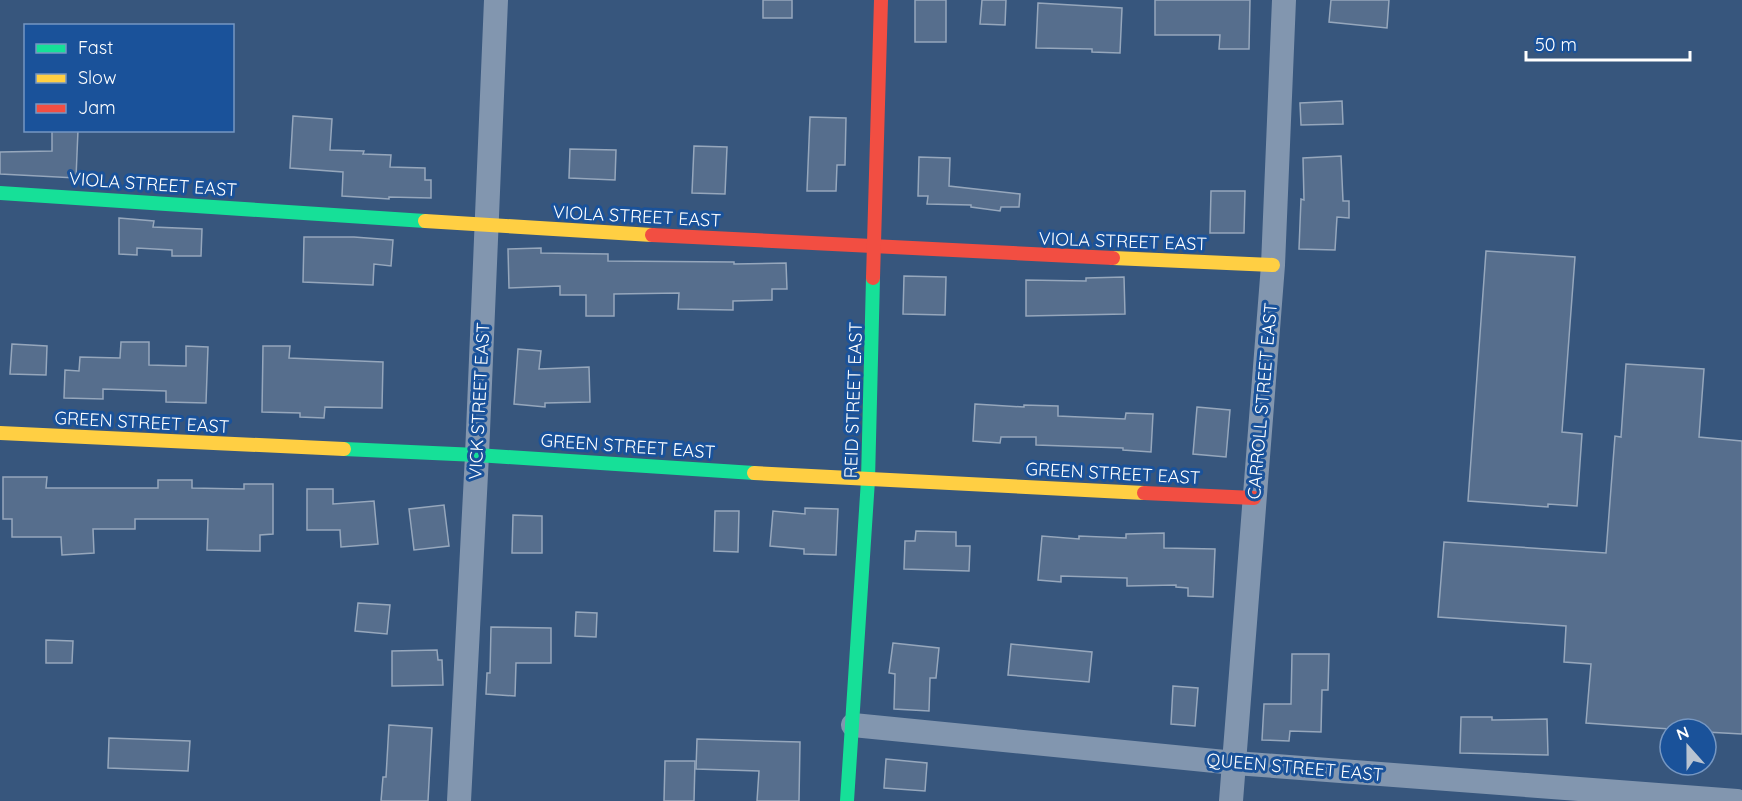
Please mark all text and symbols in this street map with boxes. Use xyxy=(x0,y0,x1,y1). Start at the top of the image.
legend xyxy=(24,24,234,132)
scale bar xyxy=(1526,24,1690,62)
text: 50 m xyxy=(1535,33,1577,56)
text: Fast xyxy=(78,36,113,59)
text: Slow xyxy=(78,66,116,89)
text: Jam xyxy=(78,96,116,119)
street label: VIOLA STREET EAST xyxy=(68,167,238,201)
street label: VIOLA STREET EAST xyxy=(552,200,722,232)
street label: VIOLA STREET EAST xyxy=(1038,227,1208,255)
street label: CARROLL STREET EAST xyxy=(1242,302,1282,500)
street label: REID STREET EAST xyxy=(839,321,867,479)
street label: VICK STREET EAST xyxy=(463,322,495,480)
street label: GREEN STREET EAST xyxy=(54,406,230,438)
street label: GREEN STREET EAST xyxy=(540,428,716,464)
street label: GREEN STREET EAST xyxy=(1025,457,1201,489)
north arrow xyxy=(1658,717,1718,777)
text: N xyxy=(1674,722,1692,744)
street label: QUEEN STREET EAST xyxy=(1206,748,1384,786)

